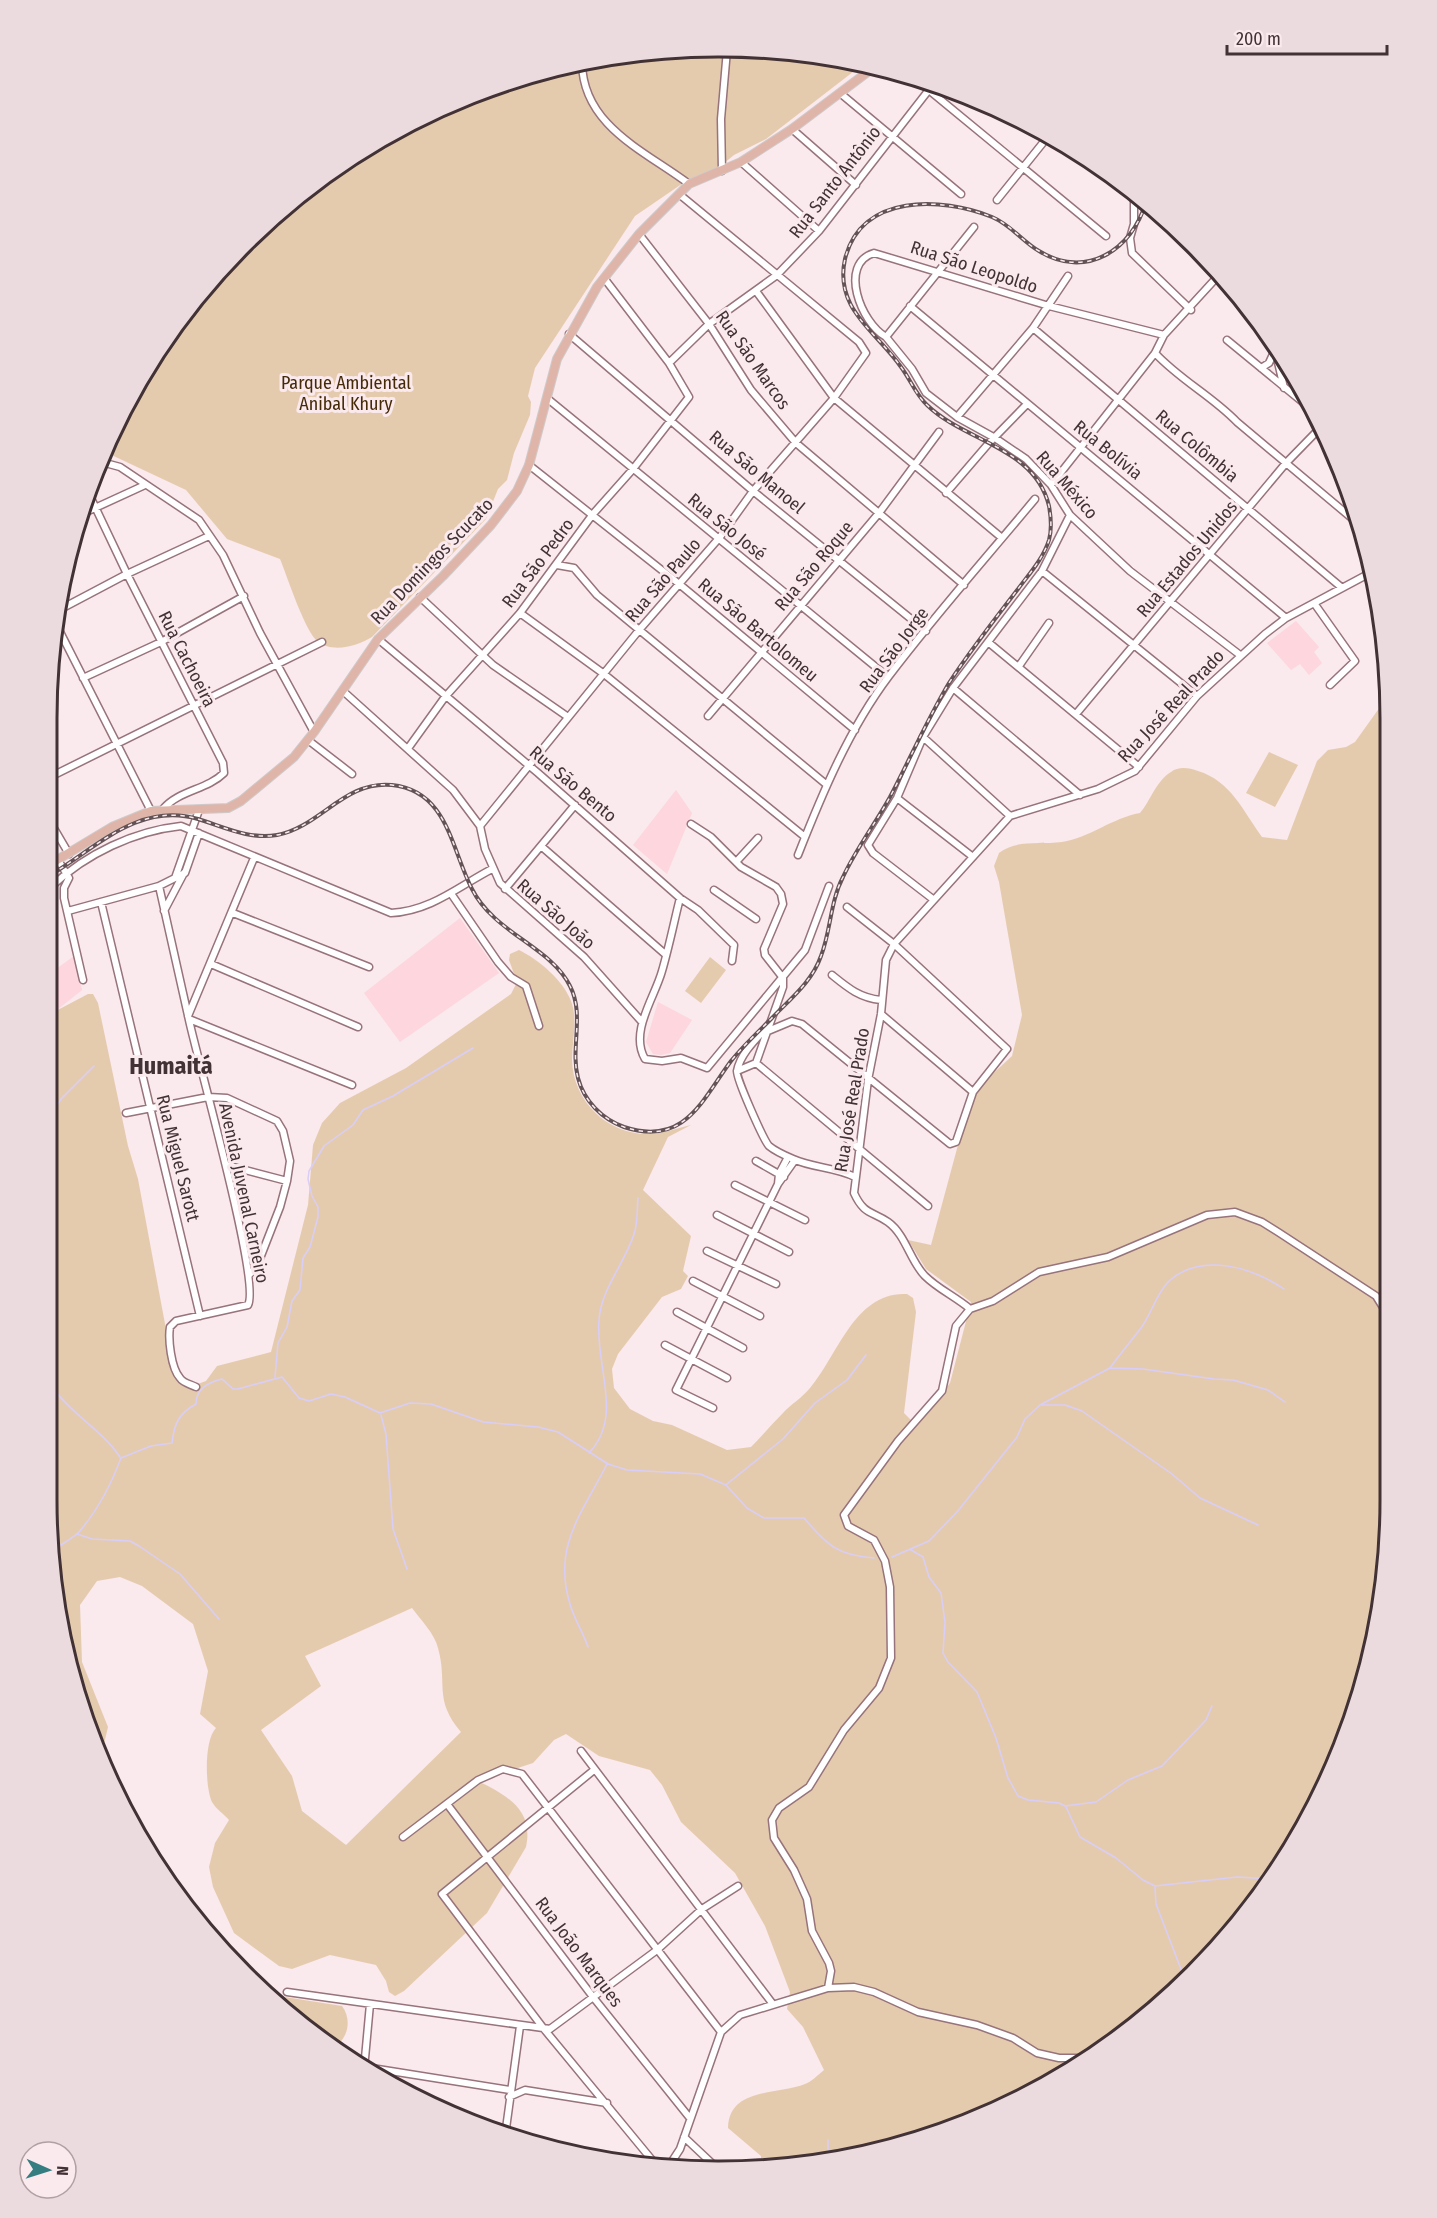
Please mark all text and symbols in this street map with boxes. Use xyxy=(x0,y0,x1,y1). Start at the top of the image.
scale bar xyxy=(1227,18,1388,56)
text: 200 m xyxy=(1236,28,1281,50)
street label: Rua Santo Antônio xyxy=(784,122,886,242)
street label: Rua São Leopoldo xyxy=(908,236,1040,298)
street label: Rua São Marcos xyxy=(711,306,795,414)
park label: Parque Ambiental Anibal Khury xyxy=(281,372,411,415)
street label: Rua Colômbia xyxy=(1151,405,1243,487)
street label: Rua Bolívia xyxy=(1069,416,1147,485)
street label: Rua São Manoel xyxy=(705,426,809,518)
street label: Rua México xyxy=(1031,446,1103,524)
street label: Rua São José xyxy=(683,489,771,565)
street label: Rua Domingos Scucato xyxy=(366,493,498,629)
street label: Rua Estados Unidos xyxy=(1132,496,1242,622)
street label: Rua São Pedro xyxy=(497,514,579,612)
street label: Rua São Roque xyxy=(770,516,858,615)
street label: Rua São Paulo xyxy=(620,533,706,627)
street label: Rua São Bartolomeu xyxy=(693,573,823,687)
street label: Rua São Jorge xyxy=(855,603,933,697)
street label: Rua Cachoeira xyxy=(153,607,221,711)
street label: Rua José Real Prado xyxy=(1113,645,1229,767)
street label: Rua São Bento xyxy=(525,741,621,827)
street label: Rua São João xyxy=(512,874,600,954)
street label: Rua José Real Prado xyxy=(830,1026,874,1174)
district label: Humaitá xyxy=(129,1052,213,1080)
street label: Rua Miguel Sarott xyxy=(152,1092,204,1224)
street label: Avenida Juvenal Carneiro xyxy=(214,1101,274,1285)
street label: Rua João Marques xyxy=(530,1893,628,2012)
north arrow xyxy=(18,2140,78,2200)
text: N xyxy=(53,2165,72,2176)

